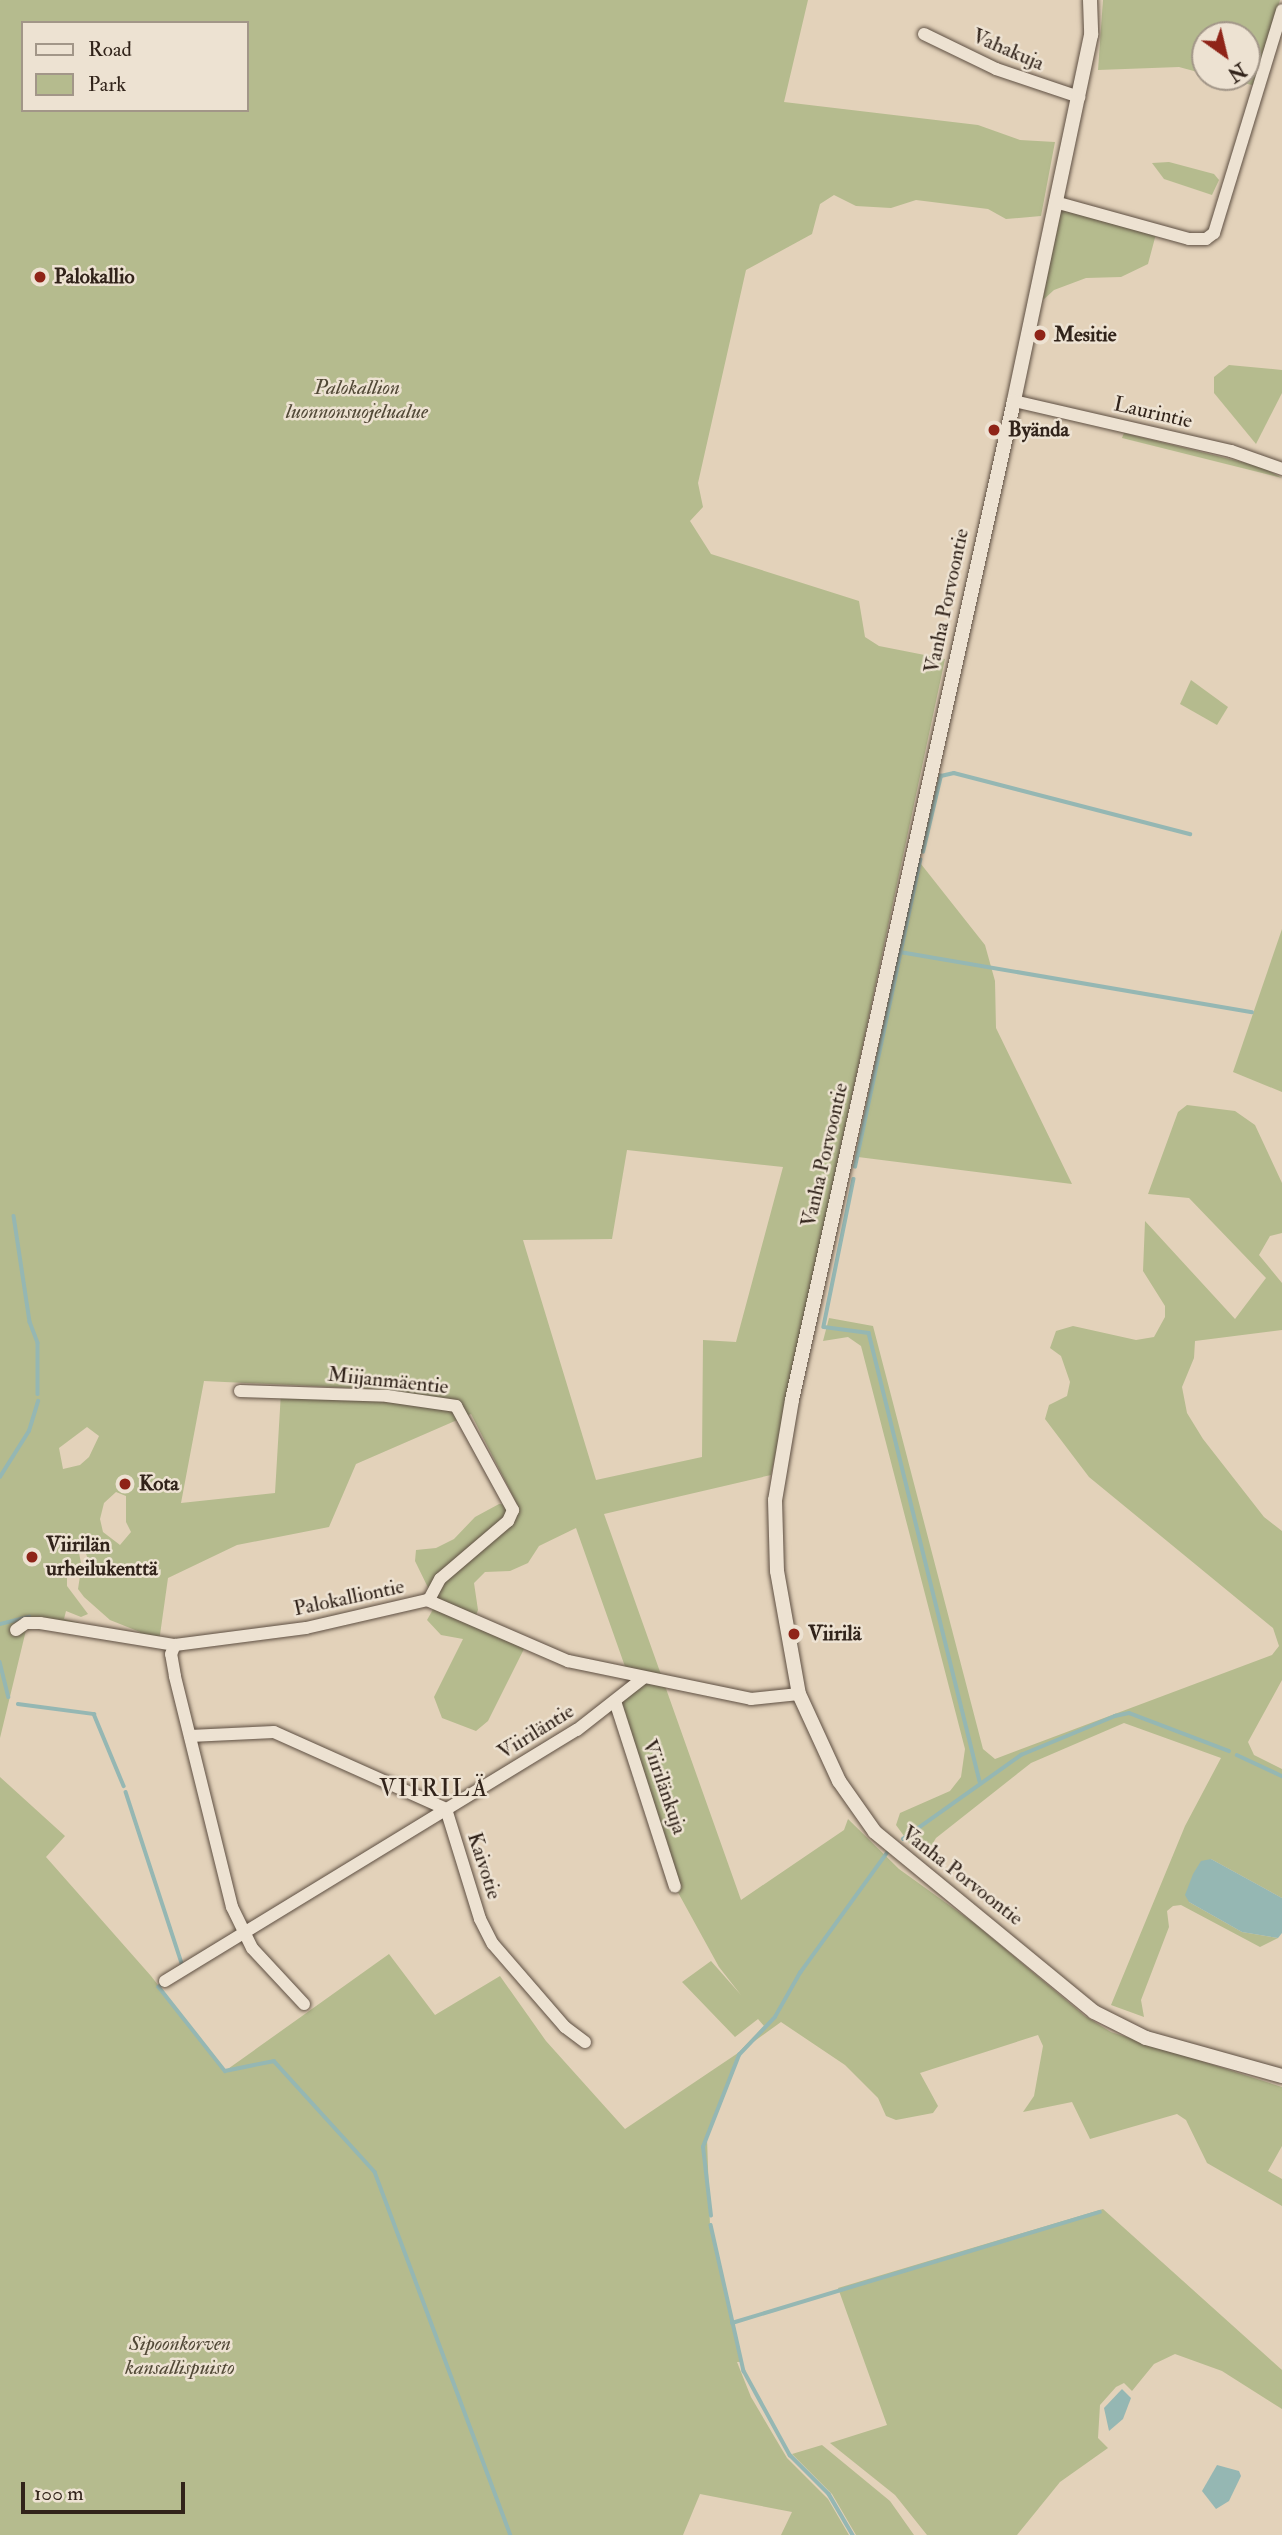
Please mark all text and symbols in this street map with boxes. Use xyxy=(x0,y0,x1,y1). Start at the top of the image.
legend xyxy=(21,21,248,112)
north arrow xyxy=(1191,21,1261,91)
street label: Vahakuja xyxy=(968,24,1048,76)
text: Road xyxy=(88,36,132,63)
text: N xyxy=(1223,57,1250,86)
text: Park xyxy=(88,71,126,98)
place label: Palokallio xyxy=(54,264,135,290)
marker: Palokallio xyxy=(32,269,48,285)
place label: Mesitie xyxy=(1054,322,1116,348)
marker: Mesitie xyxy=(1032,327,1048,343)
park label: Palokallion luonnonsuojelualue xyxy=(286,375,428,425)
street label: Laurintie xyxy=(1111,392,1195,434)
place label: Byända xyxy=(1008,417,1069,443)
marker: Byända xyxy=(986,422,1002,438)
street label: Vanha Porvoontie xyxy=(919,526,975,676)
street label: Vanha Porvoontie xyxy=(796,1080,854,1230)
street label: Miijanmäentie xyxy=(326,1362,450,1400)
place label: Kota xyxy=(139,1471,179,1497)
marker: Kota xyxy=(117,1476,133,1492)
place label: Viirilän urheilukenttä xyxy=(46,1532,158,1582)
marker: Viirilän urheilukenttä xyxy=(24,1549,40,1565)
street label: Palokalliontie xyxy=(291,1574,407,1622)
place label: Viirilä xyxy=(808,1621,861,1647)
marker: Viirilä xyxy=(786,1626,802,1642)
street label: Viiriläntie xyxy=(493,1699,579,1765)
street label: Viirilänkuja xyxy=(636,1736,692,1838)
district label: VIIRILÄ xyxy=(380,1775,488,1803)
street label: Vanha Porvoontie xyxy=(896,1821,1028,1931)
street label: Kaivotie xyxy=(461,1829,507,1903)
park label: Sipoonkorven kansallispuisto xyxy=(125,2331,235,2381)
scale bar xyxy=(24,2468,189,2512)
text: 100 m xyxy=(34,2480,84,2507)

